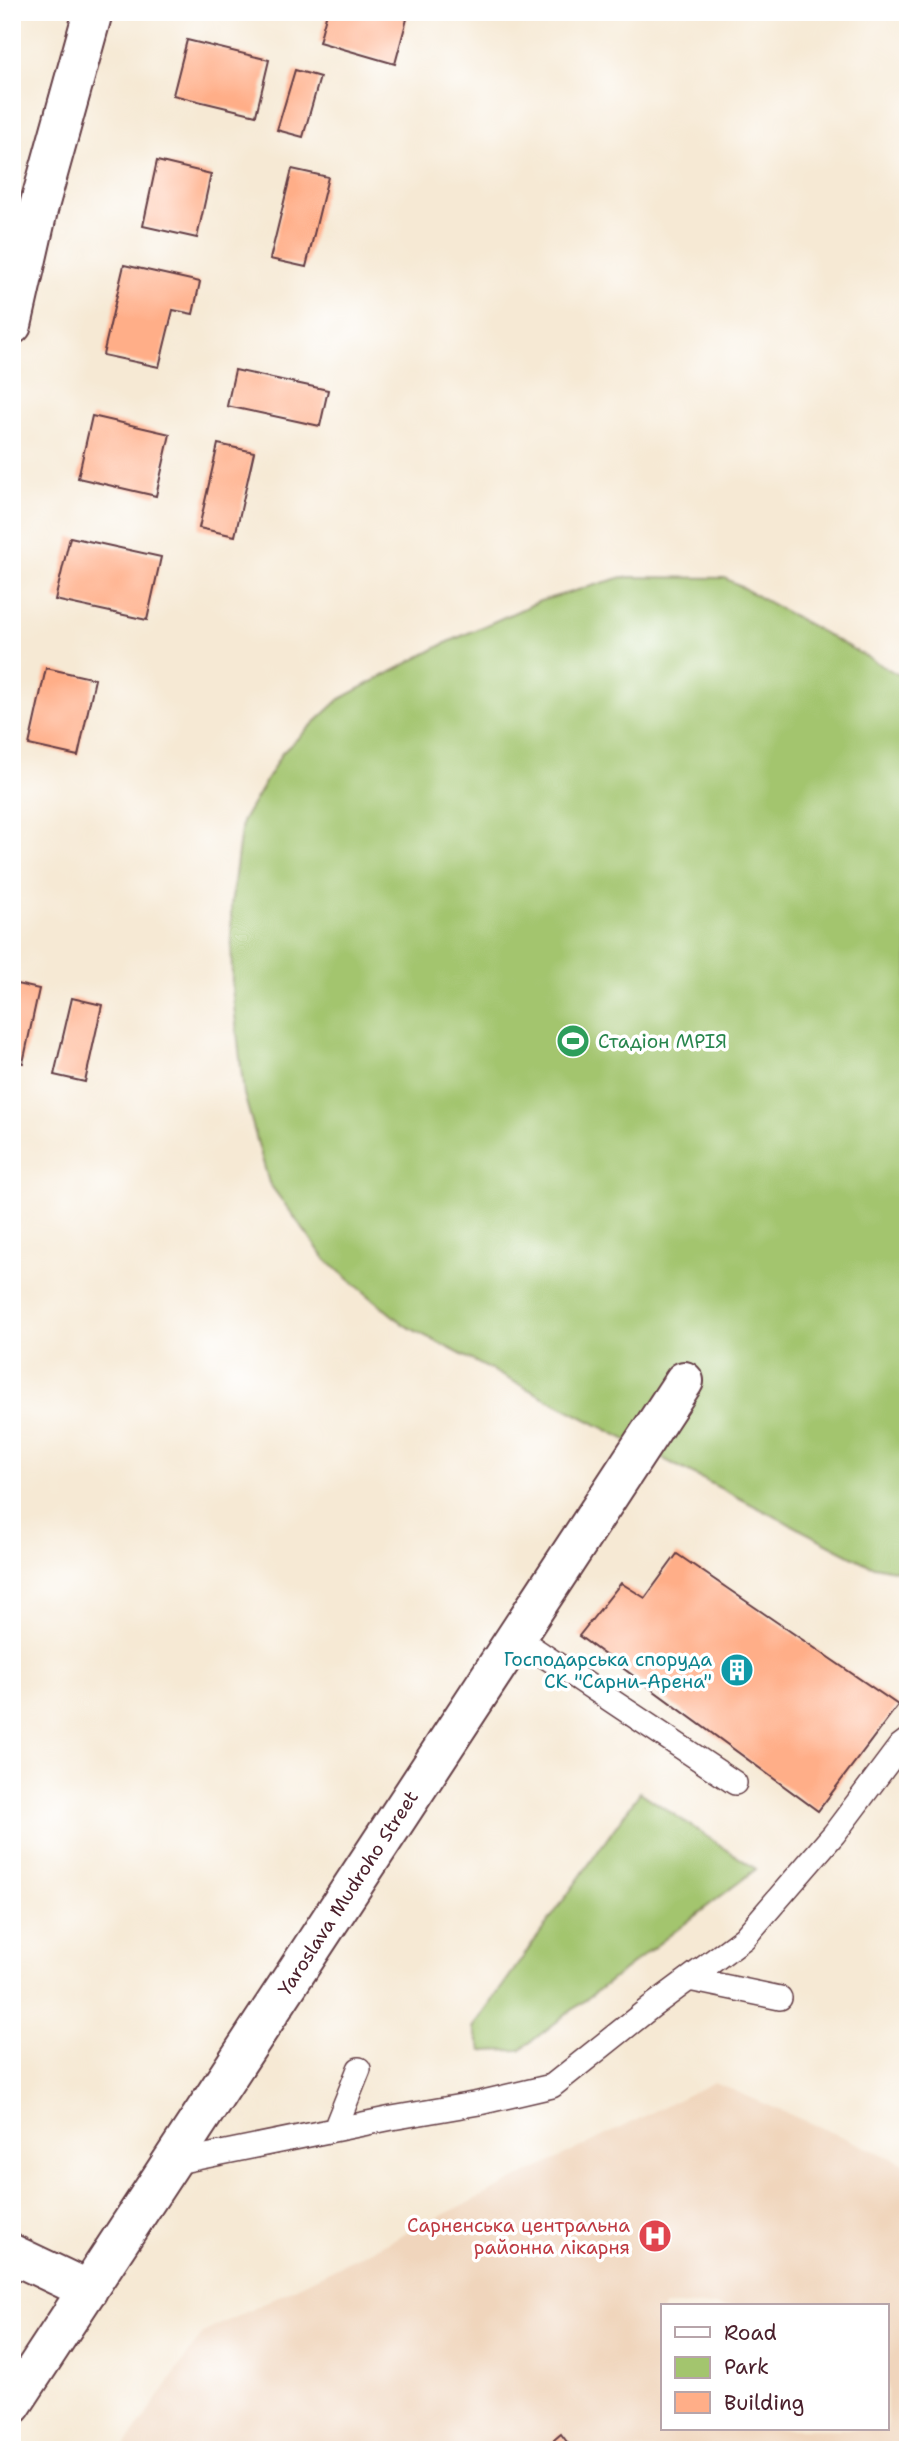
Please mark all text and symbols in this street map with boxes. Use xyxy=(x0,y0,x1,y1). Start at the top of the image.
sports icon: Стадіон МРІЯ xyxy=(554,1022,592,1060)
place label: Стадіон МРІЯ xyxy=(598,1029,727,1054)
place label: Господарська споруда СК "Сарни-Арена" xyxy=(504,1647,712,1694)
building icon: Господарська споруда СК "Сарни-Арена" xyxy=(718,1651,756,1689)
street label: Yaroslava Mudroho Street xyxy=(272,1786,424,2000)
place label: Сарненська центральна районна лікарня xyxy=(407,2213,630,2260)
hospital icon: Сарненська центральна районна лікарня xyxy=(636,2217,674,2255)
legend xyxy=(661,2304,888,2430)
text: Road xyxy=(724,2319,777,2347)
text: Park xyxy=(724,2353,769,2381)
text: Building xyxy=(724,2389,804,2417)

